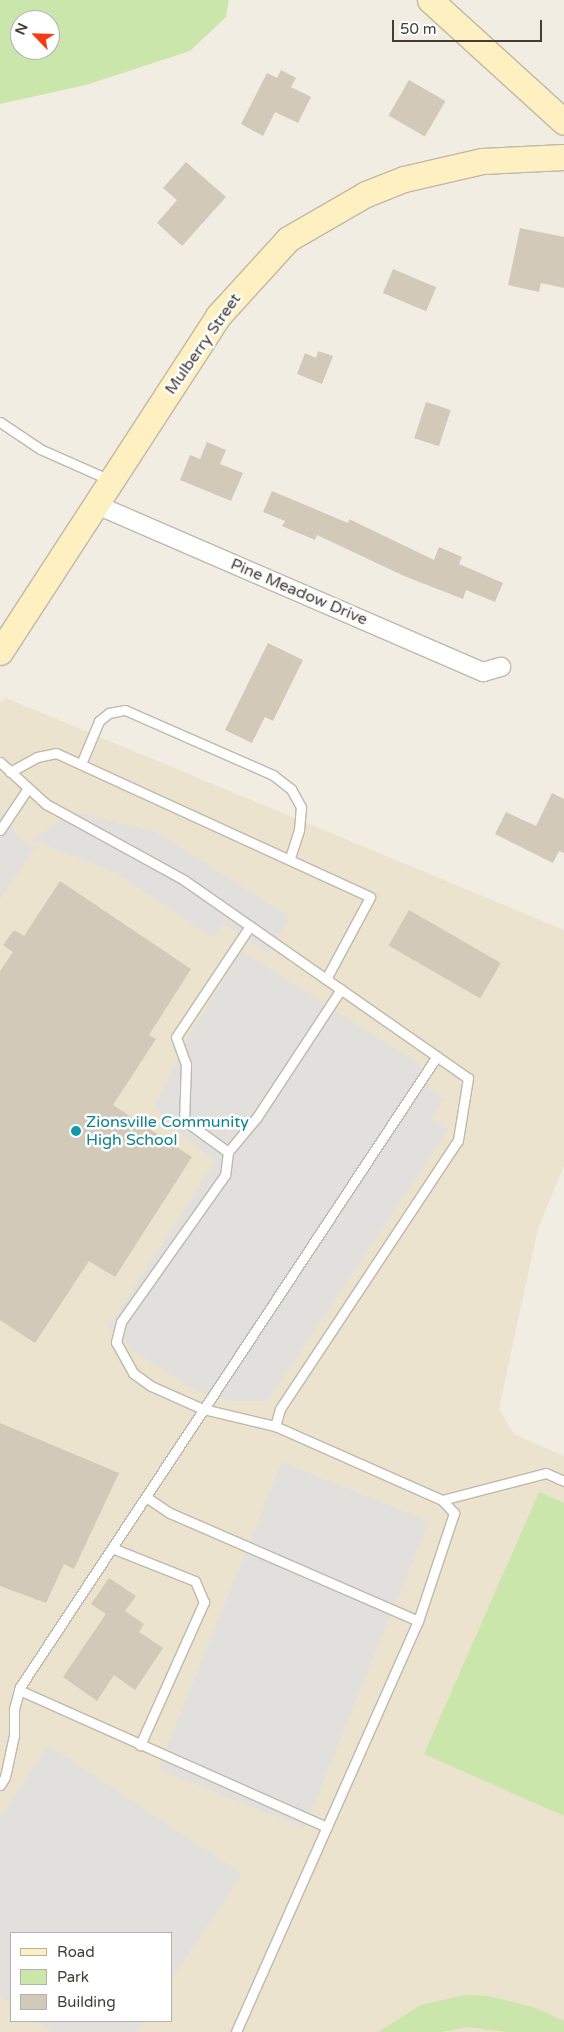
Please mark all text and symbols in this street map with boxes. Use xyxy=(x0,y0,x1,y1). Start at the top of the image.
north arrow xyxy=(10,10,60,60)
scale bar xyxy=(394,10,544,42)
text: 50 m xyxy=(400,20,437,38)
text: N xyxy=(12,21,32,38)
street label: Mulberry Street xyxy=(161,290,245,398)
street label: Pine Meadow Drive xyxy=(228,554,370,630)
place label: Zionsville Community High School xyxy=(86,1112,249,1150)
marker: Zionsville Community High School xyxy=(70,1125,82,1137)
legend xyxy=(10,1932,172,2022)
text: Road xyxy=(57,1943,95,1961)
text: Park xyxy=(57,1968,89,1986)
text: Building xyxy=(57,1993,116,2011)

